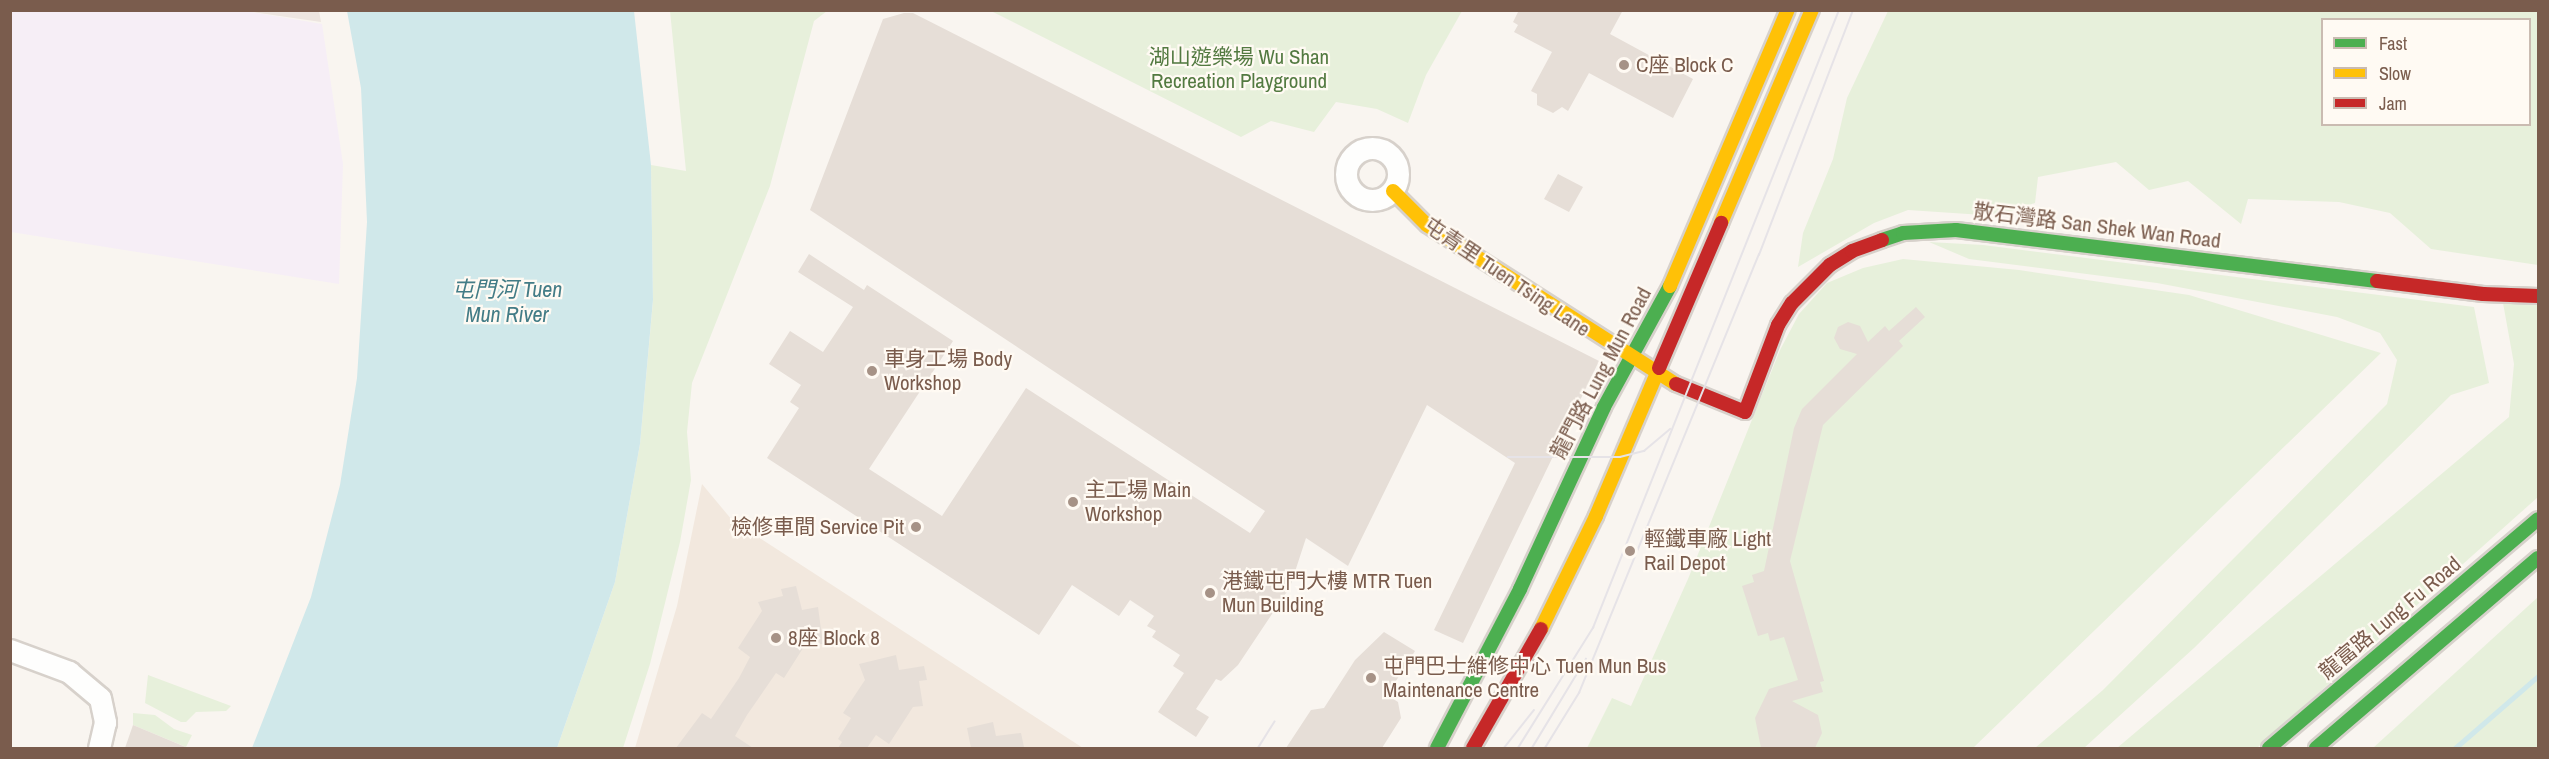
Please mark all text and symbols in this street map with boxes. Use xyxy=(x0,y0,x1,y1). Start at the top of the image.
legend xyxy=(2321,18,2531,126)
text: Fast xyxy=(2379,31,2407,56)
park label: 湖山遊樂場 Wu Shan Recreation Playground xyxy=(1149,44,1329,94)
place label: C座 Block C xyxy=(1636,52,1734,78)
marker: C座 Block C xyxy=(1617,58,1631,72)
text: Slow xyxy=(2379,61,2411,86)
text: Jam xyxy=(2379,91,2407,116)
street label: 散石灣路 San Shek Wan Road xyxy=(1972,198,2222,254)
street label: 屯青里 Tuen Tsing Lane xyxy=(1419,212,1595,342)
water label: 屯門河 Tuen Mun River xyxy=(452,276,562,328)
street label: 龍門路 Lung Mun Road xyxy=(1545,283,1657,463)
place label: 車身工場 Body Workshop xyxy=(884,346,1012,396)
marker: 車身工場 Body Workshop xyxy=(865,364,879,378)
place label: 主工場 Main Workshop xyxy=(1085,477,1191,527)
marker: 主工場 Main Workshop xyxy=(1066,495,1080,509)
place label: 檢修車間 Service Pit xyxy=(731,514,904,540)
marker: 檢修車間 Service Pit xyxy=(909,520,923,534)
place label: 輕鐵車廠 Light Rail Depot xyxy=(1644,526,1771,576)
marker: 輕鐵車廠 Light Rail Depot xyxy=(1621,542,1639,560)
street label: 龍富路 Lung Fu Road xyxy=(2314,551,2466,685)
place label: 港鐵屯門大樓 MTR Tuen Mun Building xyxy=(1222,568,1433,618)
marker: 港鐵屯門大樓 MTR Tuen Mun Building xyxy=(1203,586,1217,600)
place label: 8座 Block 8 xyxy=(788,625,880,651)
marker: 8座 Block 8 xyxy=(769,631,783,645)
place label: 屯門巴士維修中心 Tuen Mun Bus Maintenance Centre xyxy=(1383,653,1666,703)
marker: 屯門巴士維修中心 Tuen Mun Bus Maintenance Centre xyxy=(1364,671,1378,685)

